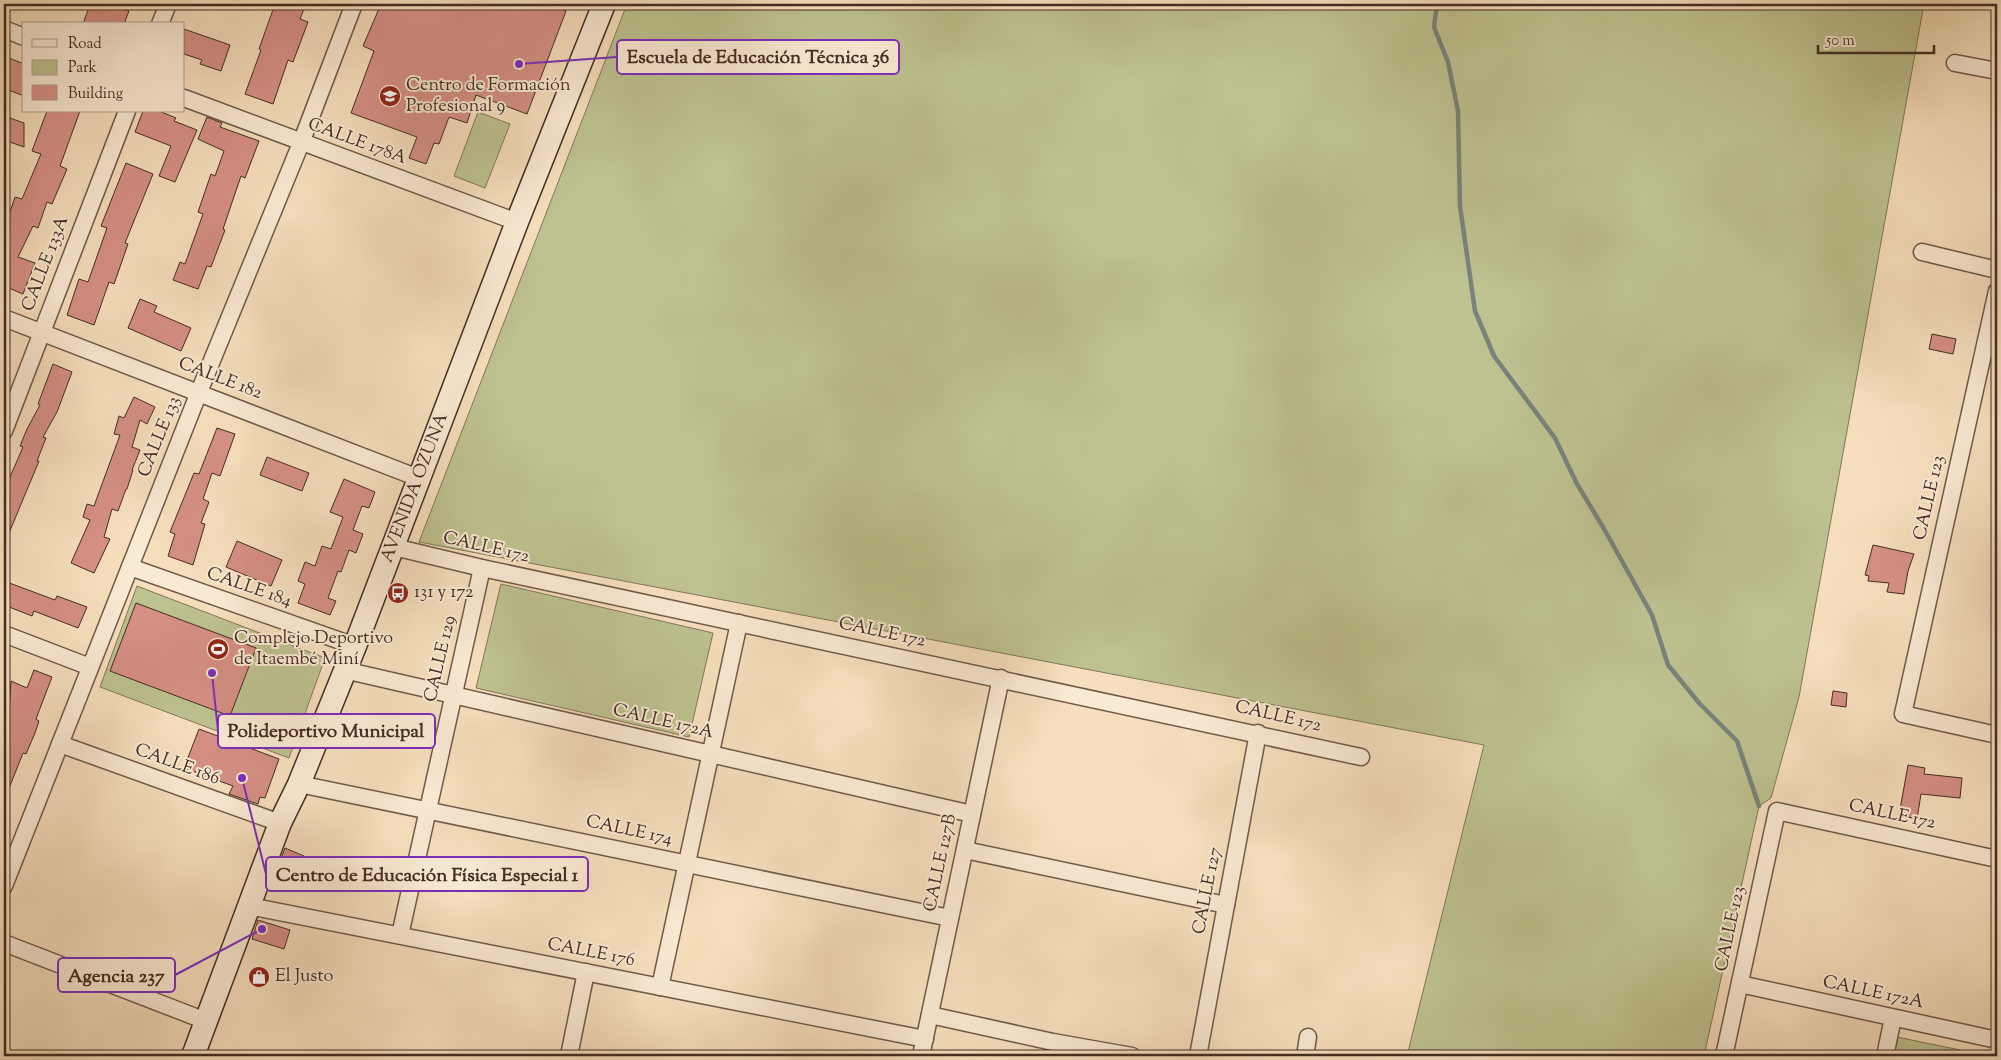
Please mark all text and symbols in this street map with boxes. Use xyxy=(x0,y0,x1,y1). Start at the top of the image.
legend xyxy=(22,22,185,112)
scale bar xyxy=(1818,22,1935,54)
text: 50 m xyxy=(1825,31,1855,52)
text: Road xyxy=(68,34,102,55)
callout: Escuela de Educación Técnica 36 xyxy=(617,40,899,74)
text: Escuela de Educación Técnica 36 xyxy=(627,45,889,72)
text: Park xyxy=(68,58,97,79)
place label: Centro de Formación Profesional 9 xyxy=(406,73,571,120)
text: Building xyxy=(68,84,123,105)
school or university icon: Centro de Formación Profesional 9 xyxy=(378,84,402,108)
street label: CALLE 178A xyxy=(304,112,410,172)
street label: CALLE 133A xyxy=(16,212,76,315)
street label: CALLE 182 xyxy=(174,351,266,407)
street label: CALLE 133 xyxy=(132,393,188,481)
street label: AVENIDA OZUNA xyxy=(375,409,456,567)
street label: CALLE 123 xyxy=(1908,453,1952,543)
street label: CALLE 172 xyxy=(440,525,532,571)
street label: CALLE 184 xyxy=(203,561,295,615)
place label: 131 y 172 xyxy=(414,580,474,606)
bus stop icon: 131 y 172 xyxy=(386,581,410,605)
street label: CALLE 172 xyxy=(836,611,928,655)
street label: CALLE 129 xyxy=(418,613,464,705)
place label: Complejo Deportivo de Itaembé Miní xyxy=(234,626,393,673)
sports icon: Complejo Deportivo de Itaembé Miní xyxy=(206,637,230,661)
street label: CALLE 172 xyxy=(1232,694,1324,740)
street label: CALLE 172A xyxy=(610,698,716,746)
callout: Polideportivo Municipal xyxy=(218,714,435,748)
text: Polideportivo Municipal xyxy=(228,719,425,746)
street label: CALLE 186 xyxy=(131,738,223,792)
street label: CALLE 172 xyxy=(1846,793,1938,837)
street label: CALLE 174 xyxy=(583,809,675,853)
street label: CALLE 127B xyxy=(918,812,964,914)
street label: CALLE 127 xyxy=(1187,845,1229,937)
callout: Centro de Educación Física Especial 1 xyxy=(266,857,588,891)
text: Centro de Educación Física Especial 1 xyxy=(276,863,579,890)
street label: CALLE 123 xyxy=(1709,884,1753,974)
street label: CALLE 176 xyxy=(545,932,637,974)
callout: Agencia 237 xyxy=(58,958,175,992)
text: Agencia 237 xyxy=(68,964,165,991)
place label: El Justo xyxy=(275,964,334,990)
shop icon: El Justo xyxy=(247,965,271,989)
street label: CALLE 172A xyxy=(1820,970,1926,1016)

